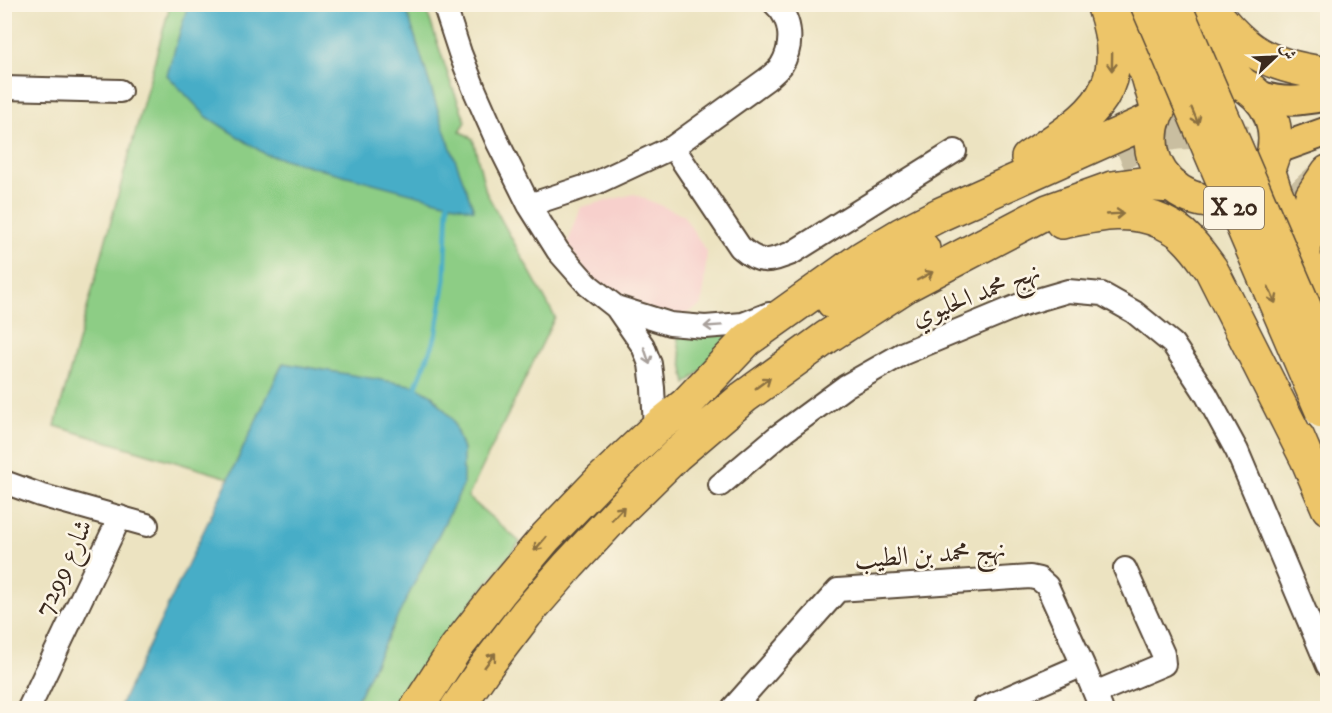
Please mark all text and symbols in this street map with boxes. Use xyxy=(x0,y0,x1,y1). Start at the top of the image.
north arrow xyxy=(1245,27,1305,87)
text: ش xyxy=(1276,40,1300,63)
one-way arrow xyxy=(1106,51,1118,71)
one-way arrow xyxy=(1190,106,1201,125)
road number: X 20 xyxy=(1204,187,1264,229)
one-way arrow xyxy=(1105,208,1125,219)
street label: نهج محمد الحليوي xyxy=(907,255,1047,340)
one-way arrow xyxy=(916,269,934,281)
one-way arrow xyxy=(1267,286,1278,304)
one-way arrow xyxy=(704,321,724,332)
one-way arrow xyxy=(642,347,653,365)
one-way arrow xyxy=(755,377,771,389)
one-way arrow xyxy=(610,505,625,520)
street label: شارع 7299 xyxy=(27,514,104,623)
street label: نهج محمد بن الطيب xyxy=(853,533,1007,583)
one-way arrow xyxy=(533,536,547,551)
one-way arrow xyxy=(484,653,497,669)

